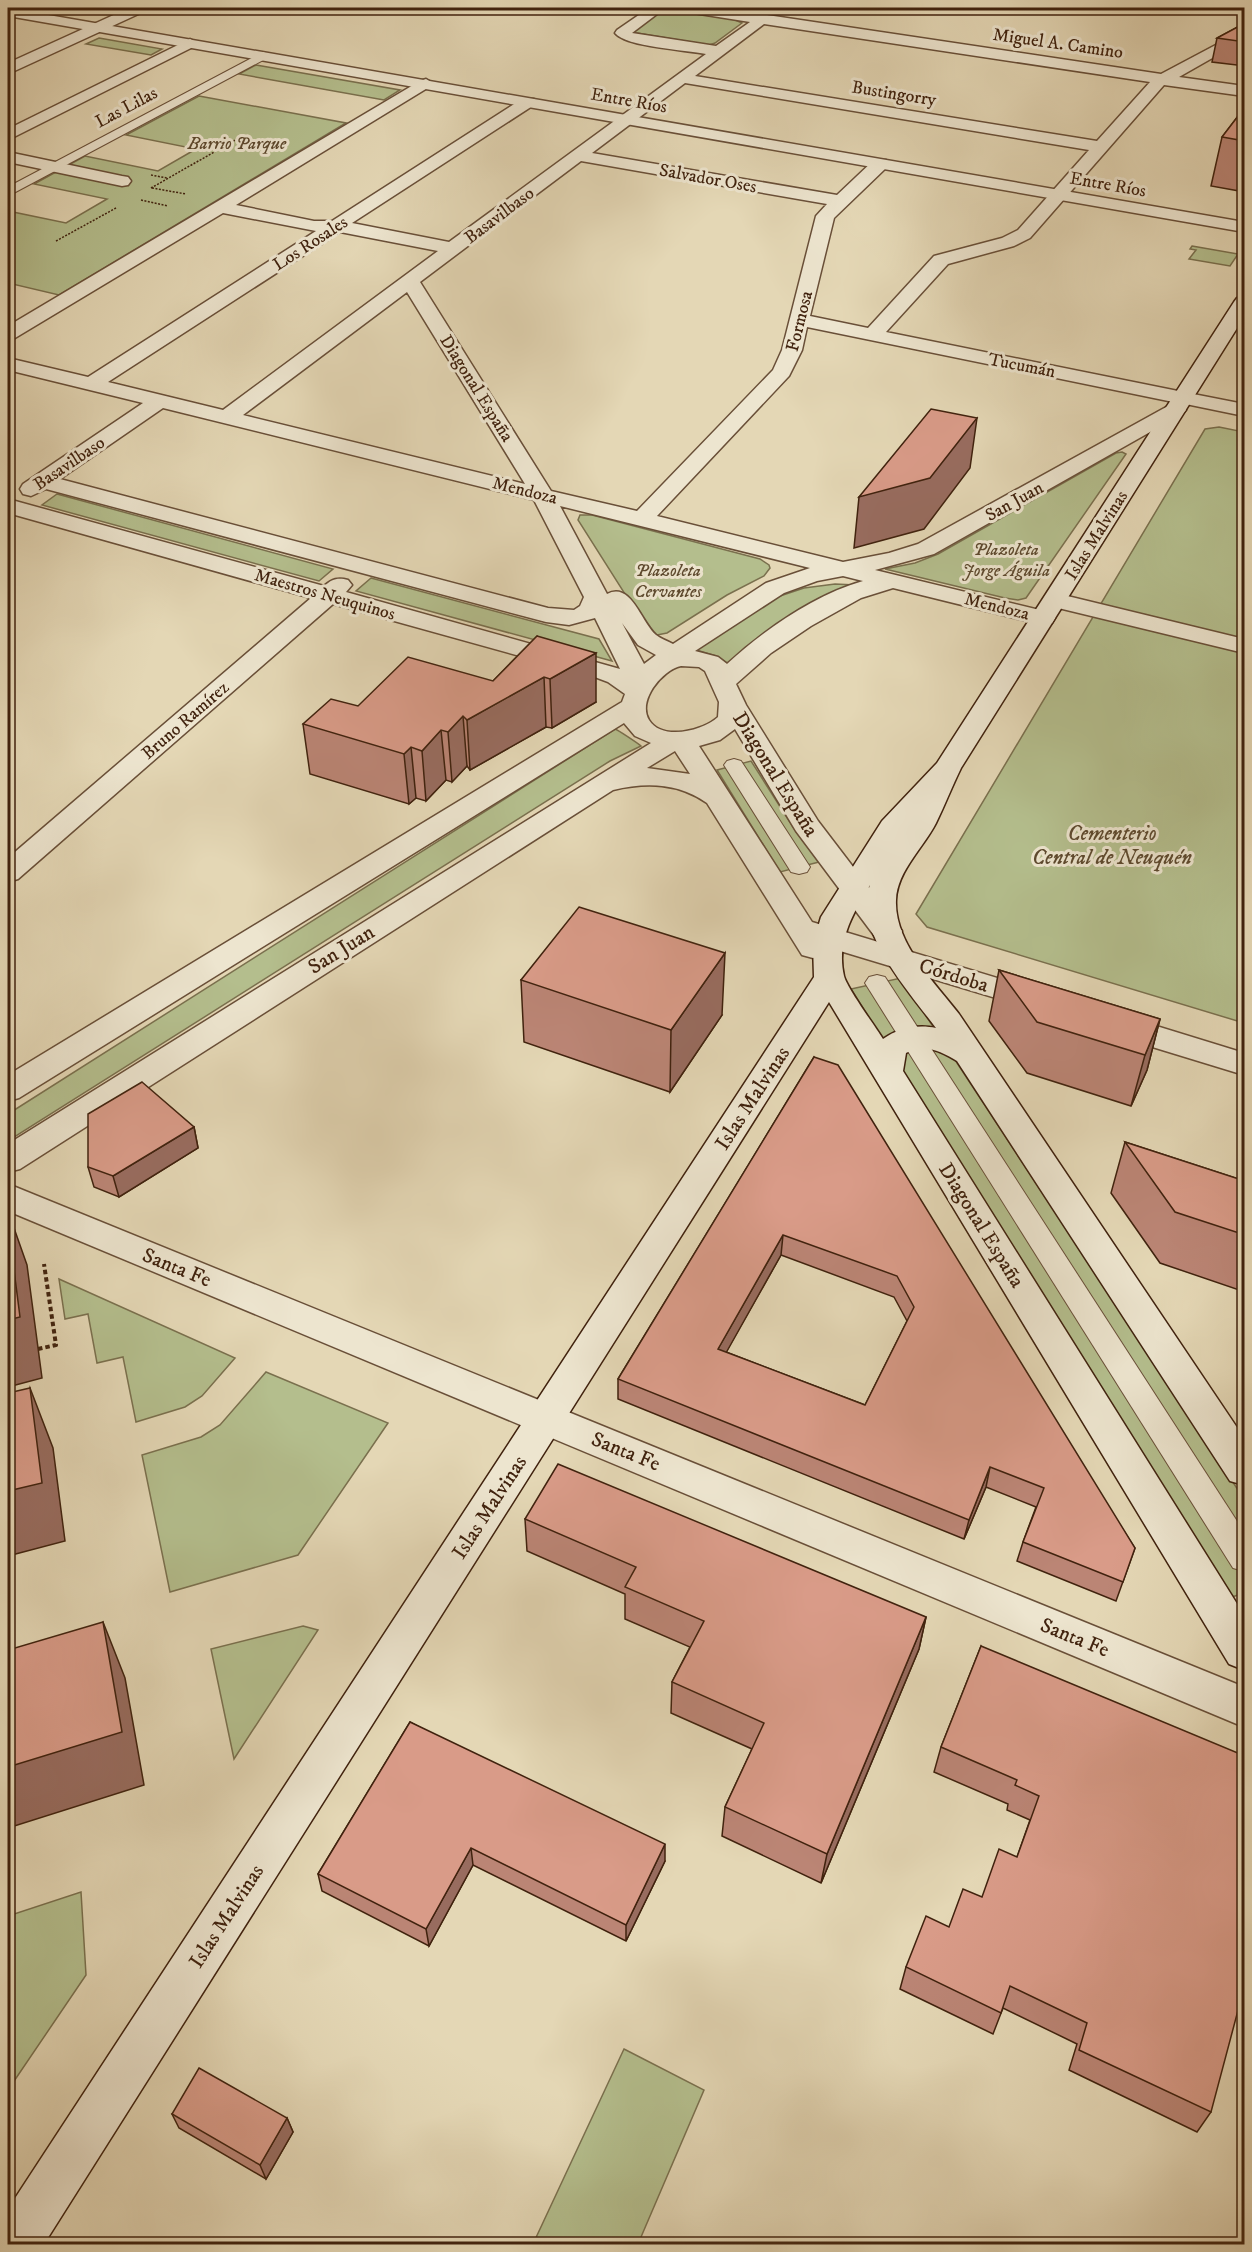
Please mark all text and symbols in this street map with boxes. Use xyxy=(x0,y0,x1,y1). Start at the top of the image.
street label: Miguel A. Camino xyxy=(991,24,1125,64)
street label: Bustingorry xyxy=(850,76,938,112)
street label: Las Lilas xyxy=(92,82,161,133)
street label: Entre Ríos xyxy=(589,83,669,119)
park label: Barrio Parque xyxy=(187,133,287,155)
street label: Salvador Oses xyxy=(657,160,758,198)
street label: Entre Ríos xyxy=(1068,167,1148,203)
street label: Basavilbaso xyxy=(460,182,539,249)
street label: Los Rosales xyxy=(269,212,352,276)
street label: Formosa xyxy=(782,288,818,354)
street label: Diagonal España xyxy=(434,331,518,446)
street label: Tucumán xyxy=(986,349,1058,383)
street label: Basavilbaso xyxy=(30,432,110,496)
street label: Mendoza xyxy=(490,472,560,510)
street label: San Juan xyxy=(982,477,1048,527)
street label: Islas Malvinas xyxy=(1061,487,1133,584)
park label: Plazoleta Jorge Águila xyxy=(962,539,1050,582)
park label: Plazoleta Cervantes xyxy=(634,560,702,603)
street label: Maestros Neuquinos xyxy=(252,564,398,626)
street label: Mendoza xyxy=(962,588,1032,626)
street label: Bruno Ramírez xyxy=(138,677,234,765)
street label: Diagonal España xyxy=(726,707,824,842)
park label: Cementerio Central de Neuquén xyxy=(1032,821,1192,872)
street label: San Juan xyxy=(304,919,380,980)
street label: Córdoba xyxy=(916,953,992,999)
street label: Islas Malvinas xyxy=(710,1042,796,1155)
street label: Diagonal España xyxy=(932,1158,1030,1293)
street label: Santa Fe xyxy=(138,1242,215,1294)
street label: Santa Fe xyxy=(587,1426,664,1478)
street label: Islas Malvinas xyxy=(447,1451,533,1564)
street label: Santa Fe xyxy=(1036,1612,1113,1664)
street label: Islas Malvinas xyxy=(184,1860,270,1973)

